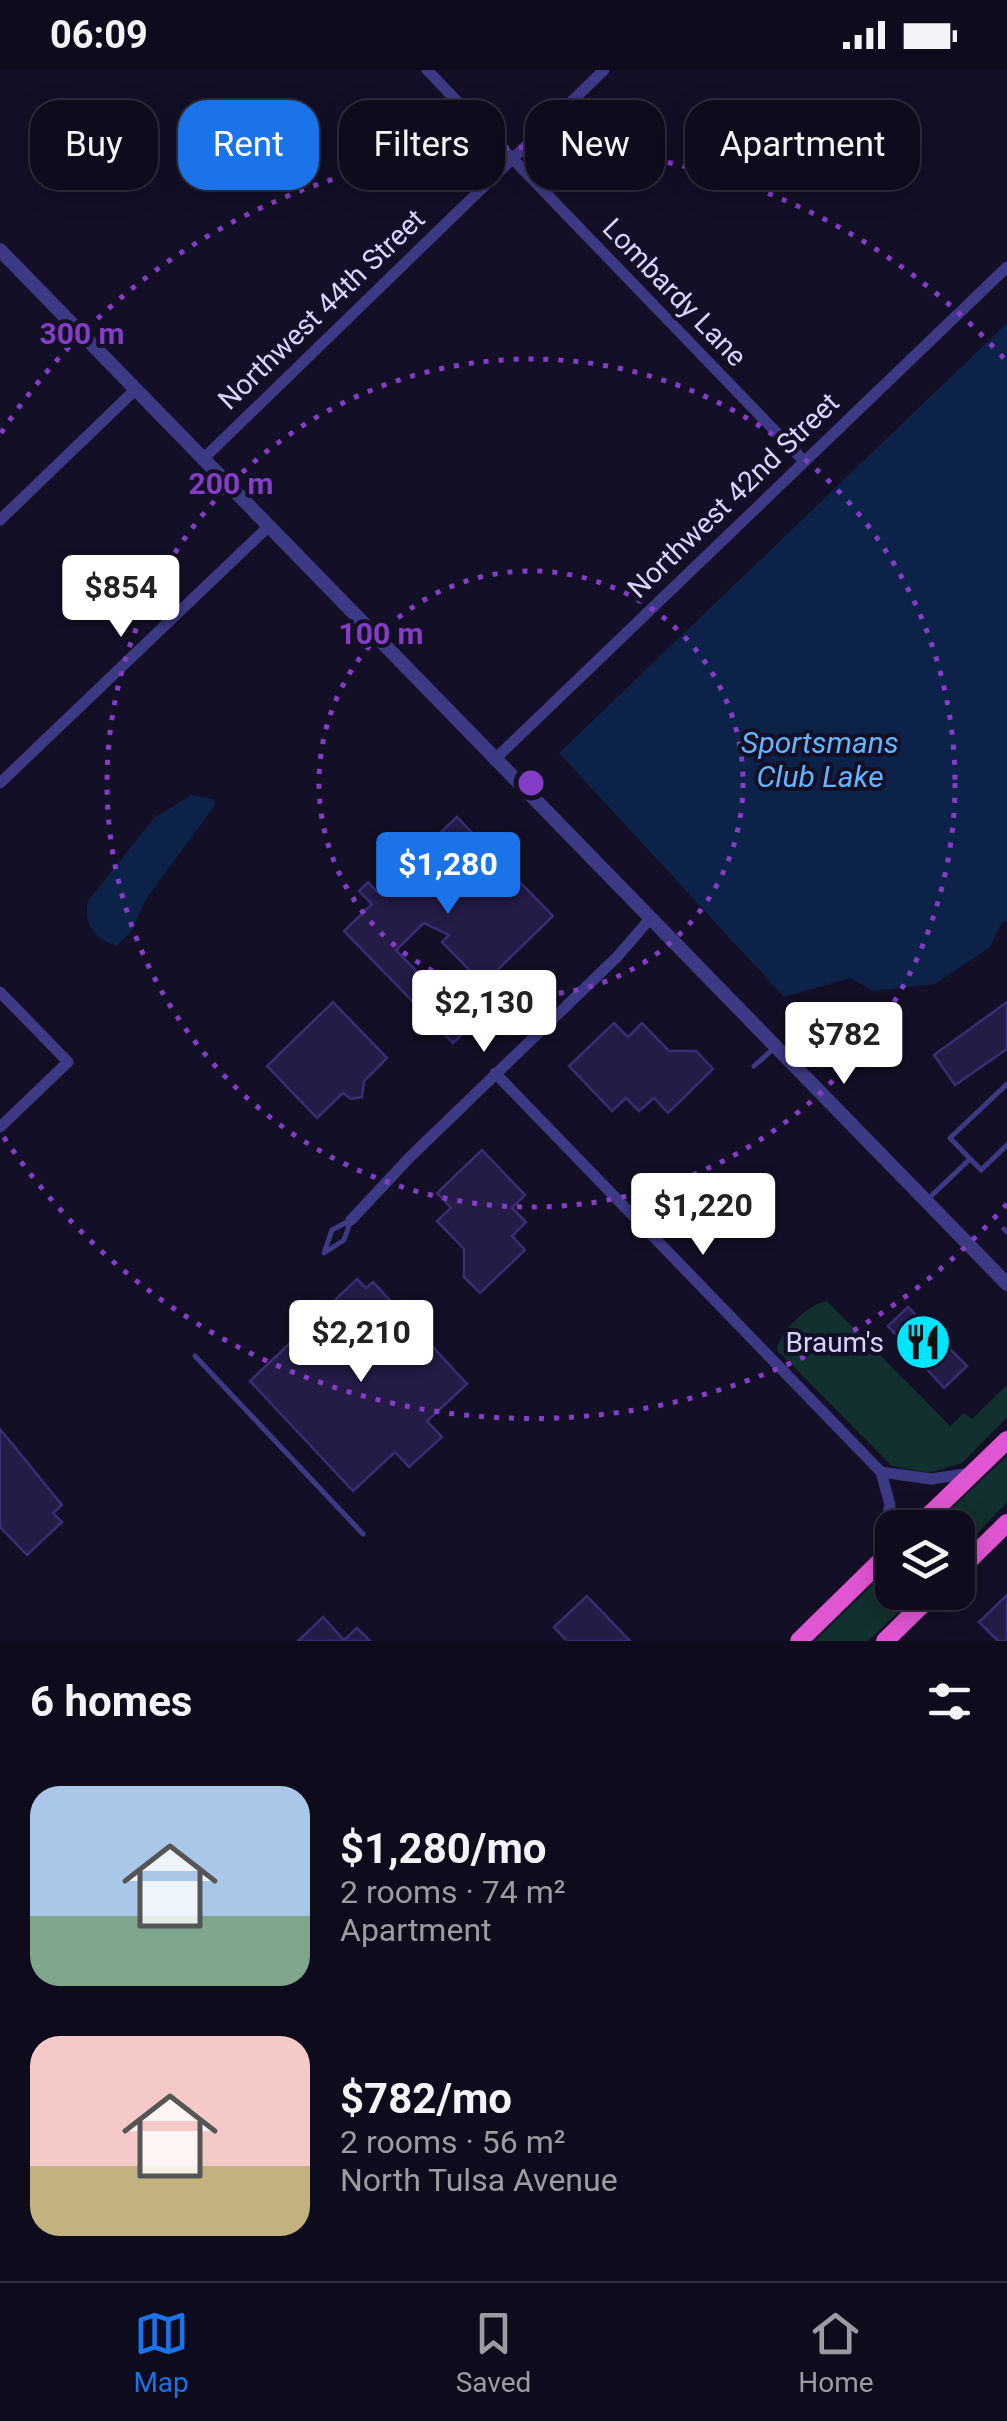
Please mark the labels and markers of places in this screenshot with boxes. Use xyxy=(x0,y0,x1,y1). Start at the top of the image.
pin: $854 xyxy=(62,555,180,640)
centre of rings xyxy=(513,765,549,801)
pin: $1,280 xyxy=(367,832,529,917)
pin: $2,130 xyxy=(403,970,565,1055)
pin: $782 xyxy=(785,1002,903,1087)
pin: $1,220 xyxy=(622,1173,784,1258)
pin: $2,210 xyxy=(280,1300,442,1385)
restaurant icon: Braum's xyxy=(893,1312,953,1372)
place label: Braum's xyxy=(786,1326,884,1359)

